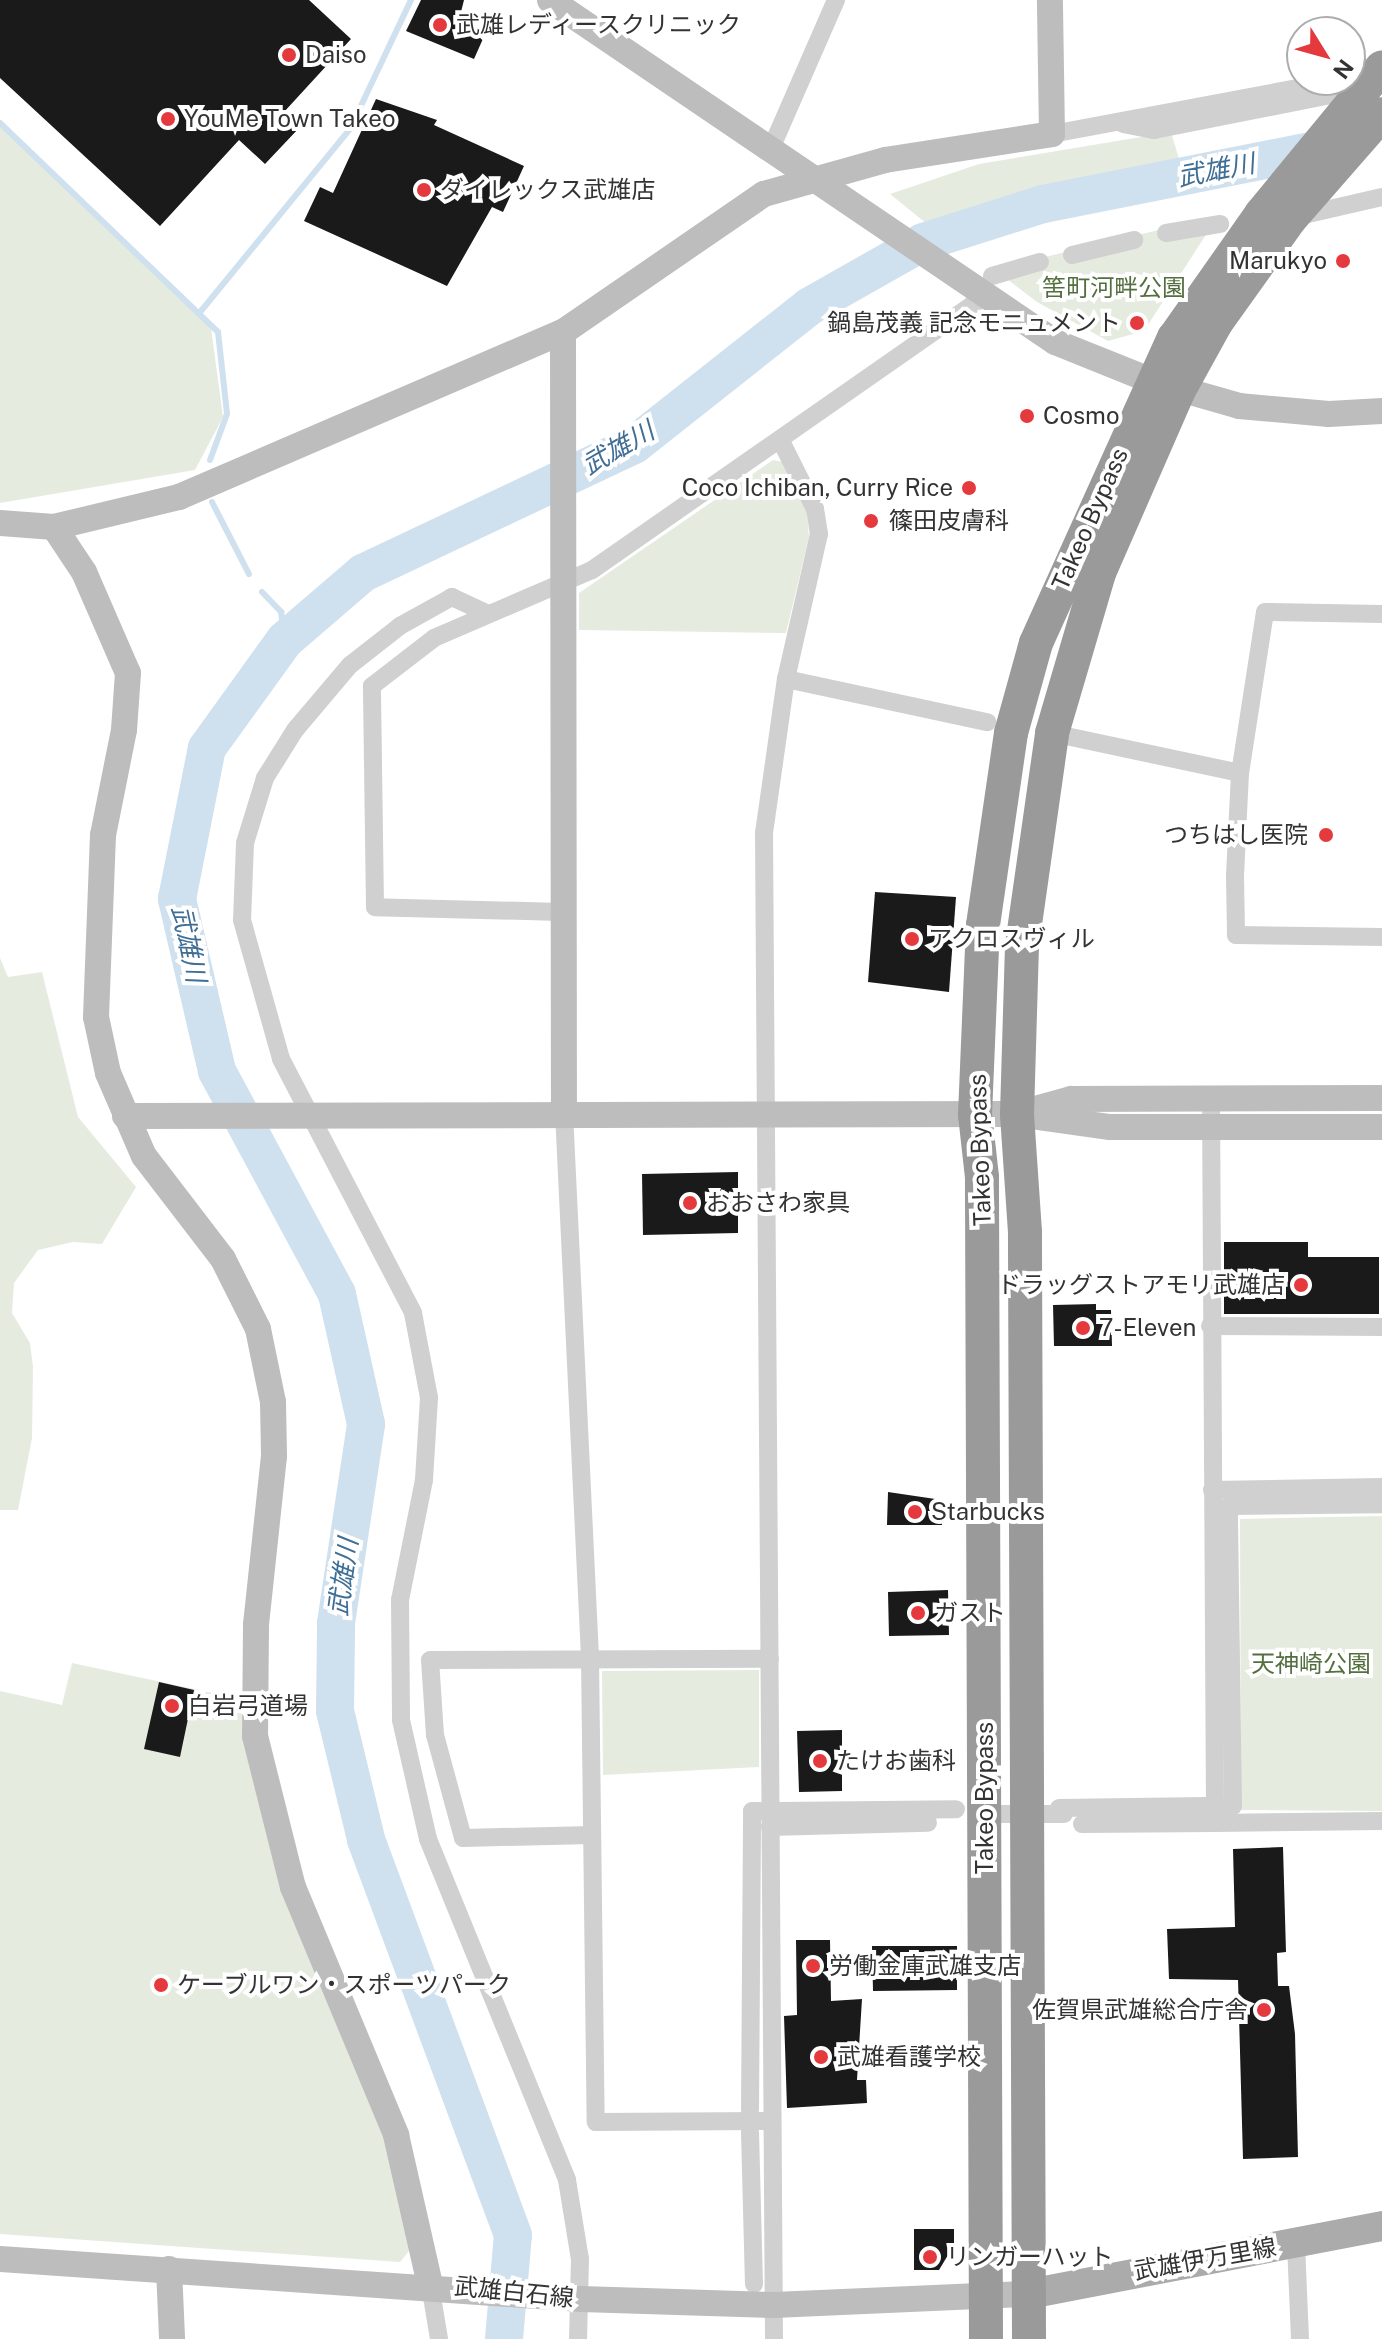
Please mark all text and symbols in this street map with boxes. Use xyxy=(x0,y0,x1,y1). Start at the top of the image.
place label: 武雄レディースクリニック xyxy=(456,11,744,39)
marker: 武雄レディースクリニック xyxy=(431,16,449,34)
north arrow xyxy=(1286,16,1366,96)
place label: Daiso xyxy=(305,41,367,69)
marker: Daiso xyxy=(280,46,298,64)
text: N xyxy=(1328,55,1359,84)
place label: YouMe Town Takeo xyxy=(184,105,396,133)
marker: YouMe Town Takeo xyxy=(159,110,177,128)
water label: 武雄川 xyxy=(1175,147,1257,193)
place label: ダイレックス武雄店 xyxy=(440,176,656,204)
marker: ダイレックス武雄店 xyxy=(415,181,433,199)
place label: Marukyo xyxy=(1229,247,1327,275)
marker: Marukyo xyxy=(1334,252,1352,270)
park label: 筈町河畔公園 xyxy=(1042,274,1186,302)
place label: 鍋島茂義 記念モニュメント xyxy=(827,309,1121,337)
marker: 鍋島茂義 記念モニュメント xyxy=(1128,314,1146,332)
place label: Cosmo xyxy=(1043,402,1119,430)
marker: Cosmo xyxy=(1018,407,1036,425)
water label: 武雄川 xyxy=(576,415,660,481)
street label: Takeo Bypass xyxy=(1046,444,1134,594)
place label: Coco Ichiban, Curry Rice xyxy=(681,474,953,502)
marker: Coco Ichiban, Curry Rice xyxy=(960,479,978,497)
place label: 篠田皮膚科 xyxy=(889,507,1009,535)
marker: 篠田皮膚科 xyxy=(860,510,882,532)
place label: つちはし医院 xyxy=(1164,821,1308,849)
marker: つちはし医院 xyxy=(1315,824,1337,846)
water label: 武雄川 xyxy=(166,903,212,985)
place label: アクロスヴィル xyxy=(928,925,1096,953)
marker: アクロスヴィル xyxy=(903,930,921,948)
street label: Takeo Bypass xyxy=(963,1073,997,1227)
place label: おおさわ家具 xyxy=(706,1189,850,1217)
marker: おおさわ家具 xyxy=(681,1194,699,1212)
place label: ドラッグストアモリ武雄店 xyxy=(997,1271,1285,1299)
marker: ドラッグストアモリ武雄店 xyxy=(1292,1276,1310,1294)
place label: 7-Eleven xyxy=(1099,1314,1196,1342)
marker: 7-Eleven xyxy=(1074,1319,1092,1337)
place label: Starbucks xyxy=(931,1498,1045,1526)
marker: Starbucks xyxy=(906,1503,924,1521)
water label: 武雄川 xyxy=(322,1536,364,1618)
place label: ガスト xyxy=(934,1599,1006,1627)
marker: ガスト xyxy=(909,1604,927,1622)
park label: 天神崎公園 xyxy=(1251,1650,1371,1678)
place label: 白岩弓道場 xyxy=(188,1692,308,1720)
marker: 白岩弓道場 xyxy=(163,1697,181,1715)
street label: Takeo Bypass xyxy=(971,1722,999,1874)
place label: たけお歯科 xyxy=(836,1747,956,1775)
marker: たけお歯科 xyxy=(811,1752,829,1770)
place label: 労働金庫武雄支店 xyxy=(829,1952,1021,1980)
marker: 労働金庫武雄支店 xyxy=(804,1957,822,1975)
place label: ケーブルワン・スポーツパーク xyxy=(177,1971,513,1999)
marker: ケーブルワン・スポーツパーク xyxy=(152,1976,170,1994)
place label: 佐賀県武雄総合庁舎 xyxy=(1032,1996,1248,2024)
marker: 佐賀県武雄総合庁舎 xyxy=(1255,2001,1273,2019)
place label: 武雄看護学校 xyxy=(837,2043,981,2071)
marker: 武雄看護学校 xyxy=(812,2048,830,2066)
street label: 武雄伊万里線 xyxy=(1132,2232,1278,2286)
place label: リンガーハット xyxy=(946,2243,1114,2271)
marker: リンガーハット xyxy=(921,2248,939,2266)
street label: 武雄白石線 xyxy=(453,2271,575,2313)

